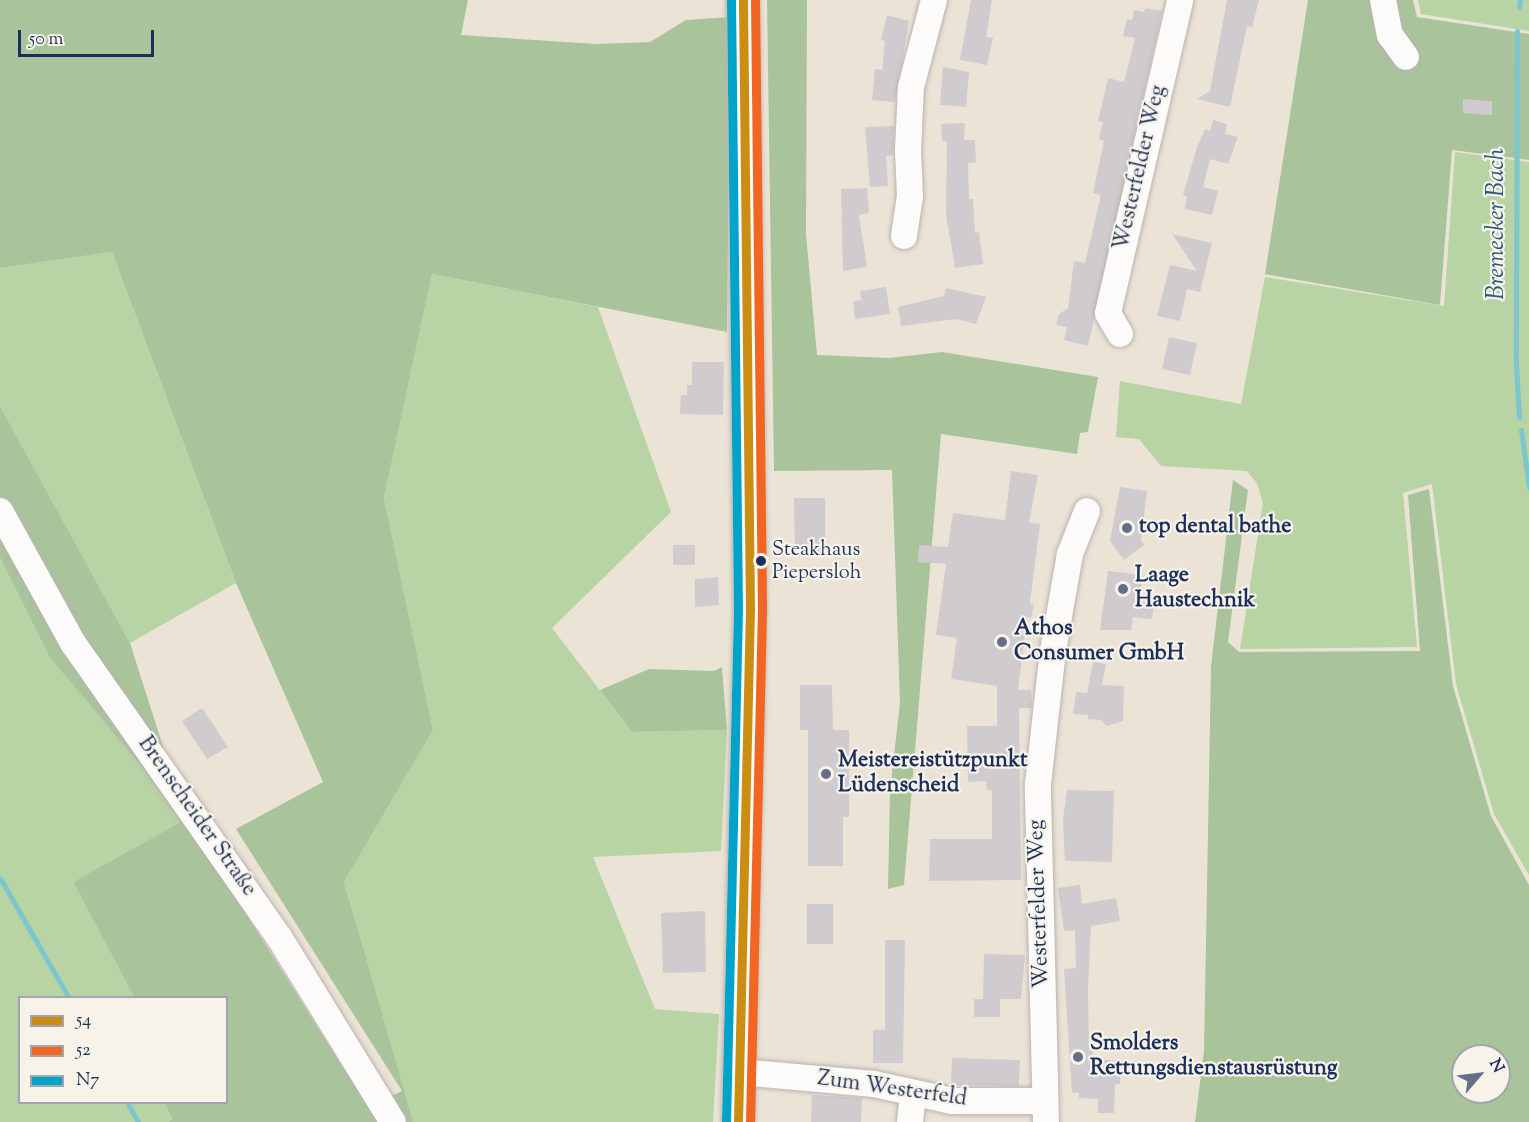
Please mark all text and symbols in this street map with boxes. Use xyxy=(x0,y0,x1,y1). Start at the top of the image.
scale bar xyxy=(21,18,158,56)
text: 50 m xyxy=(29,27,63,53)
street label: Westerfelder Weg xyxy=(1109,83,1173,253)
water label: Bremecker Bach xyxy=(1484,148,1512,300)
place label: top dental bathe xyxy=(1139,515,1291,541)
marker: top dental bathe xyxy=(1120,521,1134,535)
place label: Steakhaus Piepersloh xyxy=(772,538,861,585)
marker: Steakhaus Piepersloh xyxy=(755,555,767,567)
place label: Laage Haustechnik xyxy=(1135,563,1255,614)
marker: Laage Haustechnik xyxy=(1116,582,1130,596)
place label: Athos Consumer GmbH xyxy=(1014,616,1184,668)
marker: Athos Consumer GmbH xyxy=(995,635,1009,649)
street label: Brenscheider Straße xyxy=(131,732,261,902)
place label: Meistereistützpunkt Lüdenscheid xyxy=(838,748,1027,800)
marker: Meistereistützpunkt Lüdenscheid xyxy=(819,767,833,781)
street label: Westerfelder Weg xyxy=(1024,819,1056,989)
legend xyxy=(18,996,228,1104)
text: 54 xyxy=(76,1008,91,1034)
place label: Smolders Rettungsdienstausrüstung xyxy=(1090,1031,1338,1082)
text: 52 xyxy=(76,1038,91,1064)
north arrow xyxy=(1451,1044,1511,1104)
marker: Smolders Rettungsdienstausrüstung xyxy=(1071,1050,1085,1064)
text: N xyxy=(1482,1055,1509,1077)
street label: Zum Westerfeld xyxy=(816,1066,968,1114)
text: N7 xyxy=(76,1068,99,1094)

